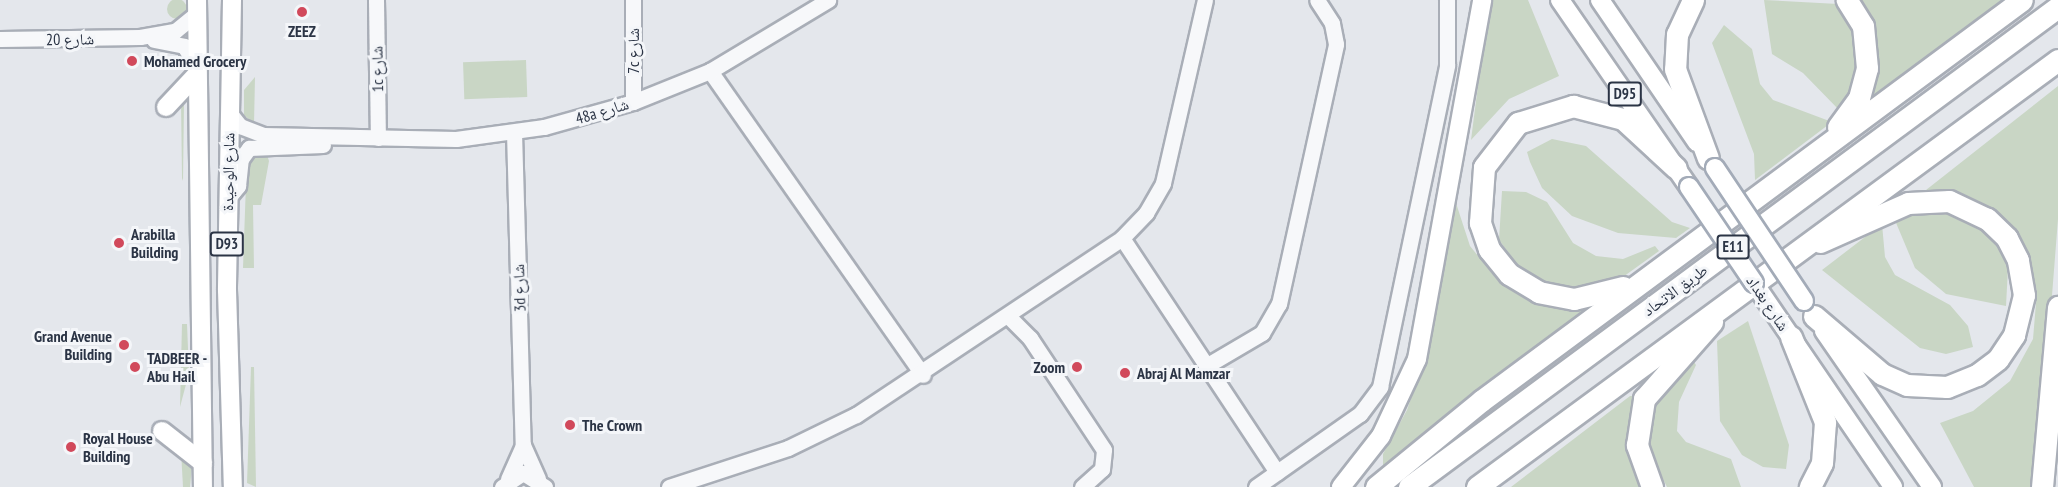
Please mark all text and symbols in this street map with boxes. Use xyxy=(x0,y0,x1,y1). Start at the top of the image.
marker: ZEEZ xyxy=(295,5,309,19)
place label: ZEEZ xyxy=(288,21,316,41)
street label: 7c شارع xyxy=(623,28,643,74)
street label: شارع 20 xyxy=(46,29,94,49)
street label: 1c شارع xyxy=(367,45,387,93)
place label: Mohamed Grocery xyxy=(144,51,247,71)
marker: Mohamed Grocery xyxy=(125,54,139,68)
road number: D95 xyxy=(1607,82,1643,106)
street label: 48a شارع xyxy=(573,94,631,128)
street label: شارع الوحيدة xyxy=(218,133,238,211)
place label: Arabilla Building xyxy=(131,224,178,262)
road number: D93 xyxy=(209,232,245,256)
road number: E11 xyxy=(1716,235,1750,259)
marker: Arabilla Building xyxy=(112,236,126,250)
street label: طريق الاتحاد xyxy=(1639,260,1711,320)
street label: 3d شارع xyxy=(509,264,529,312)
street label: شارع بغداد xyxy=(1742,272,1794,334)
place label: Grand Avenue Building xyxy=(34,326,112,364)
marker: Grand Avenue Building xyxy=(117,338,131,352)
place label: TADBEER - Abu Hail xyxy=(147,348,208,386)
place label: Zoom xyxy=(1033,357,1065,377)
marker: TADBEER - Abu Hail xyxy=(128,360,142,374)
marker: Zoom xyxy=(1070,360,1084,374)
place label: Abraj Al Mamzar xyxy=(1137,363,1231,383)
marker: Abraj Al Mamzar xyxy=(1118,366,1132,380)
place label: The Crown xyxy=(582,415,642,435)
marker: The Crown xyxy=(563,418,577,432)
place label: Royal House Building xyxy=(83,428,153,466)
marker: Royal House Building xyxy=(64,440,78,454)

